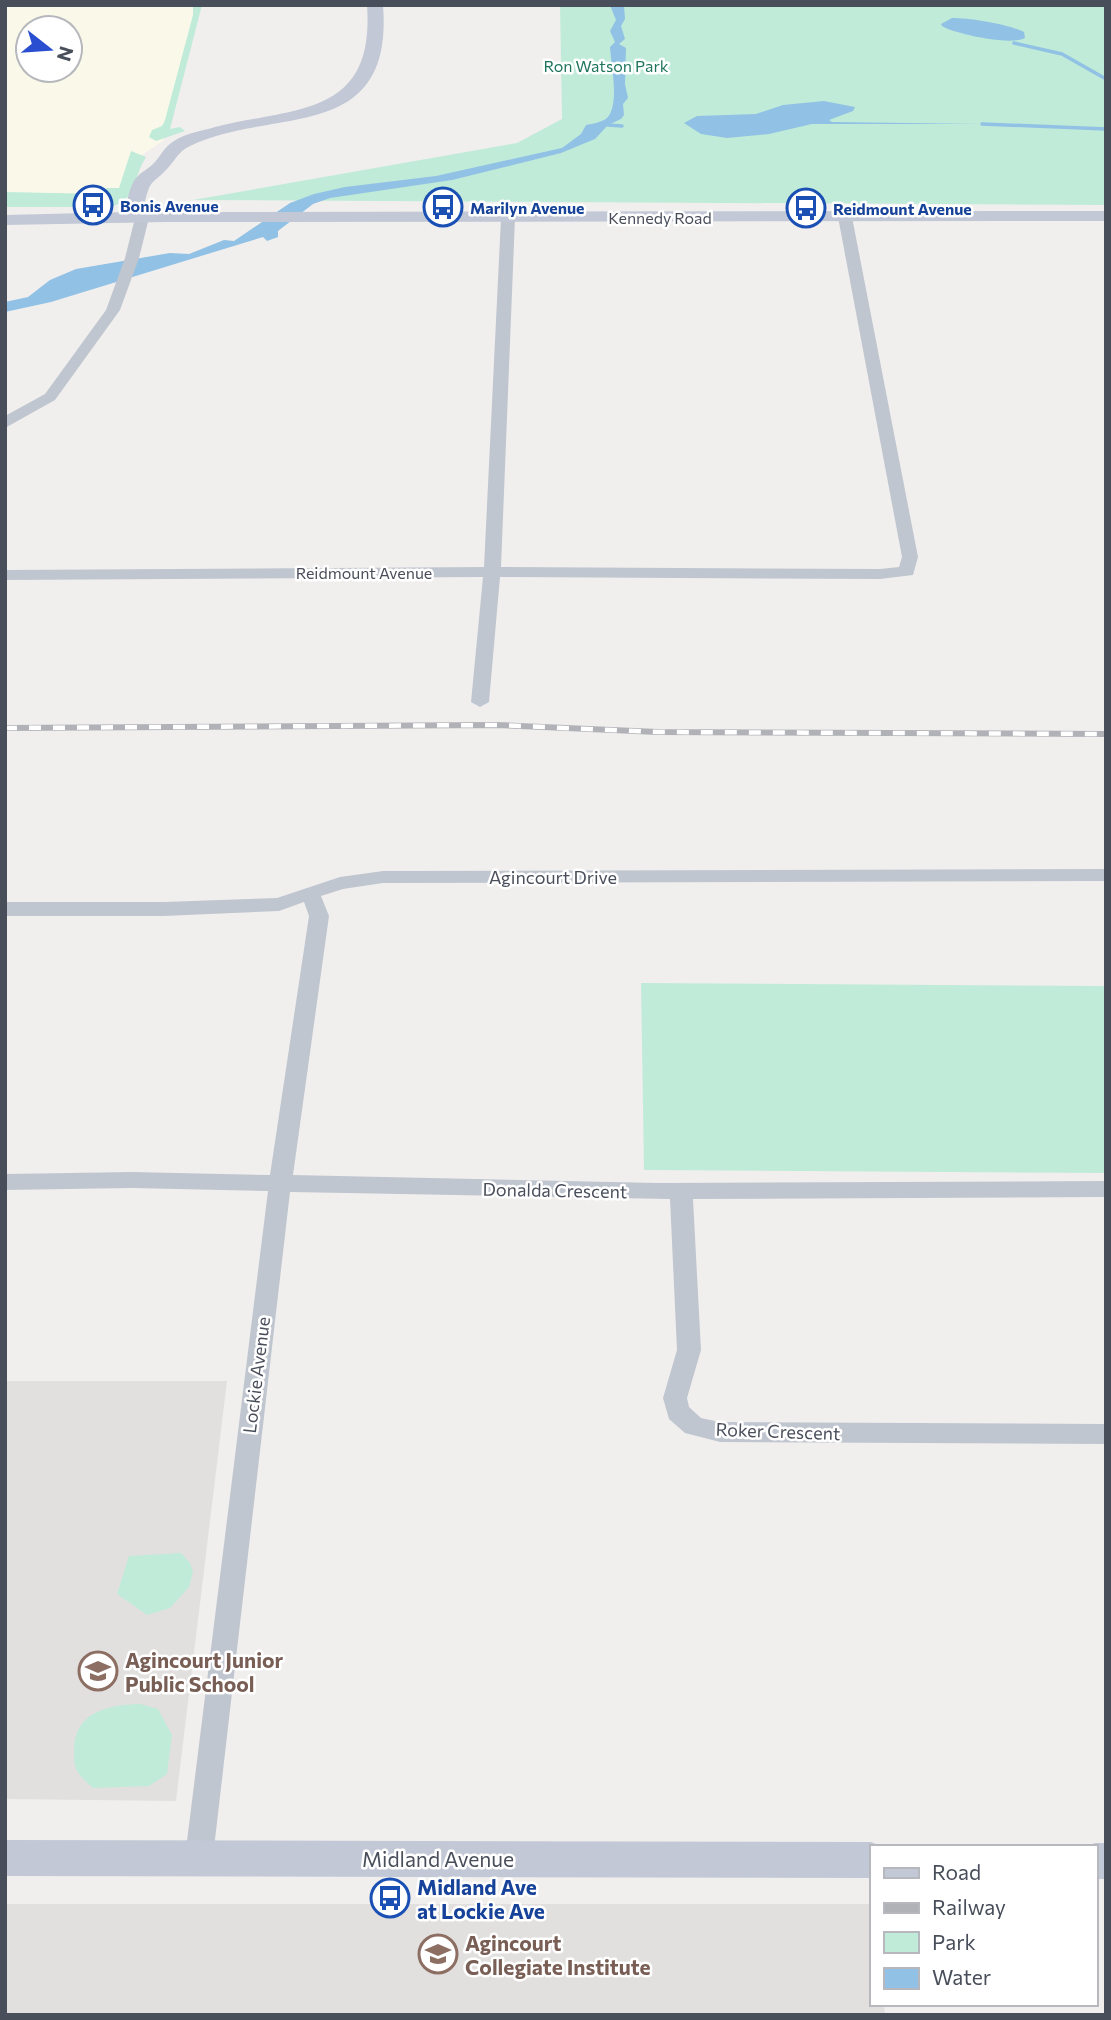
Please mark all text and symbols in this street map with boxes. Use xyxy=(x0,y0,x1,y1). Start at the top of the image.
north arrow xyxy=(14,14,84,84)
text: N xyxy=(53,44,79,64)
park label: Ron Watson Park xyxy=(544,56,669,75)
bus stop icon: Bonis Avenue xyxy=(72,184,114,226)
bus stop icon: Marilyn Avenue xyxy=(422,186,464,228)
bus stop icon: Reidmount Avenue xyxy=(785,187,827,229)
place label: Bonis Avenue xyxy=(120,196,219,215)
place label: Marilyn Avenue xyxy=(470,198,585,217)
place label: Reidmount Avenue xyxy=(833,199,972,218)
street label: Kennedy Road xyxy=(608,208,712,227)
street label: Reidmount Avenue xyxy=(296,563,432,582)
street label: Agincourt Drive xyxy=(489,866,617,888)
street label: Donalda Crescent xyxy=(483,1178,627,1202)
street label: Lockie Avenue xyxy=(238,1315,274,1435)
street label: Roker Crescent xyxy=(715,1418,841,1444)
place label: Agincourt Junior Public School xyxy=(125,1647,284,1696)
school or university icon: Agincourt Junior Public School xyxy=(77,1650,119,1692)
legend xyxy=(870,1845,1097,2006)
street label: Midland Avenue xyxy=(362,1846,514,1871)
text: Road xyxy=(932,1859,981,1884)
place label: Midland Ave at Lockie Ave xyxy=(417,1874,545,1923)
bus stop icon: Midland Ave at Lockie Ave xyxy=(369,1877,411,1919)
text: Railway xyxy=(932,1894,1006,1919)
text: Park xyxy=(932,1929,976,1954)
place label: Agincourt Collegiate Institute xyxy=(465,1930,651,1979)
school or university icon: Agincourt Collegiate Institute xyxy=(417,1933,459,1975)
text: Water xyxy=(932,1964,991,1989)

